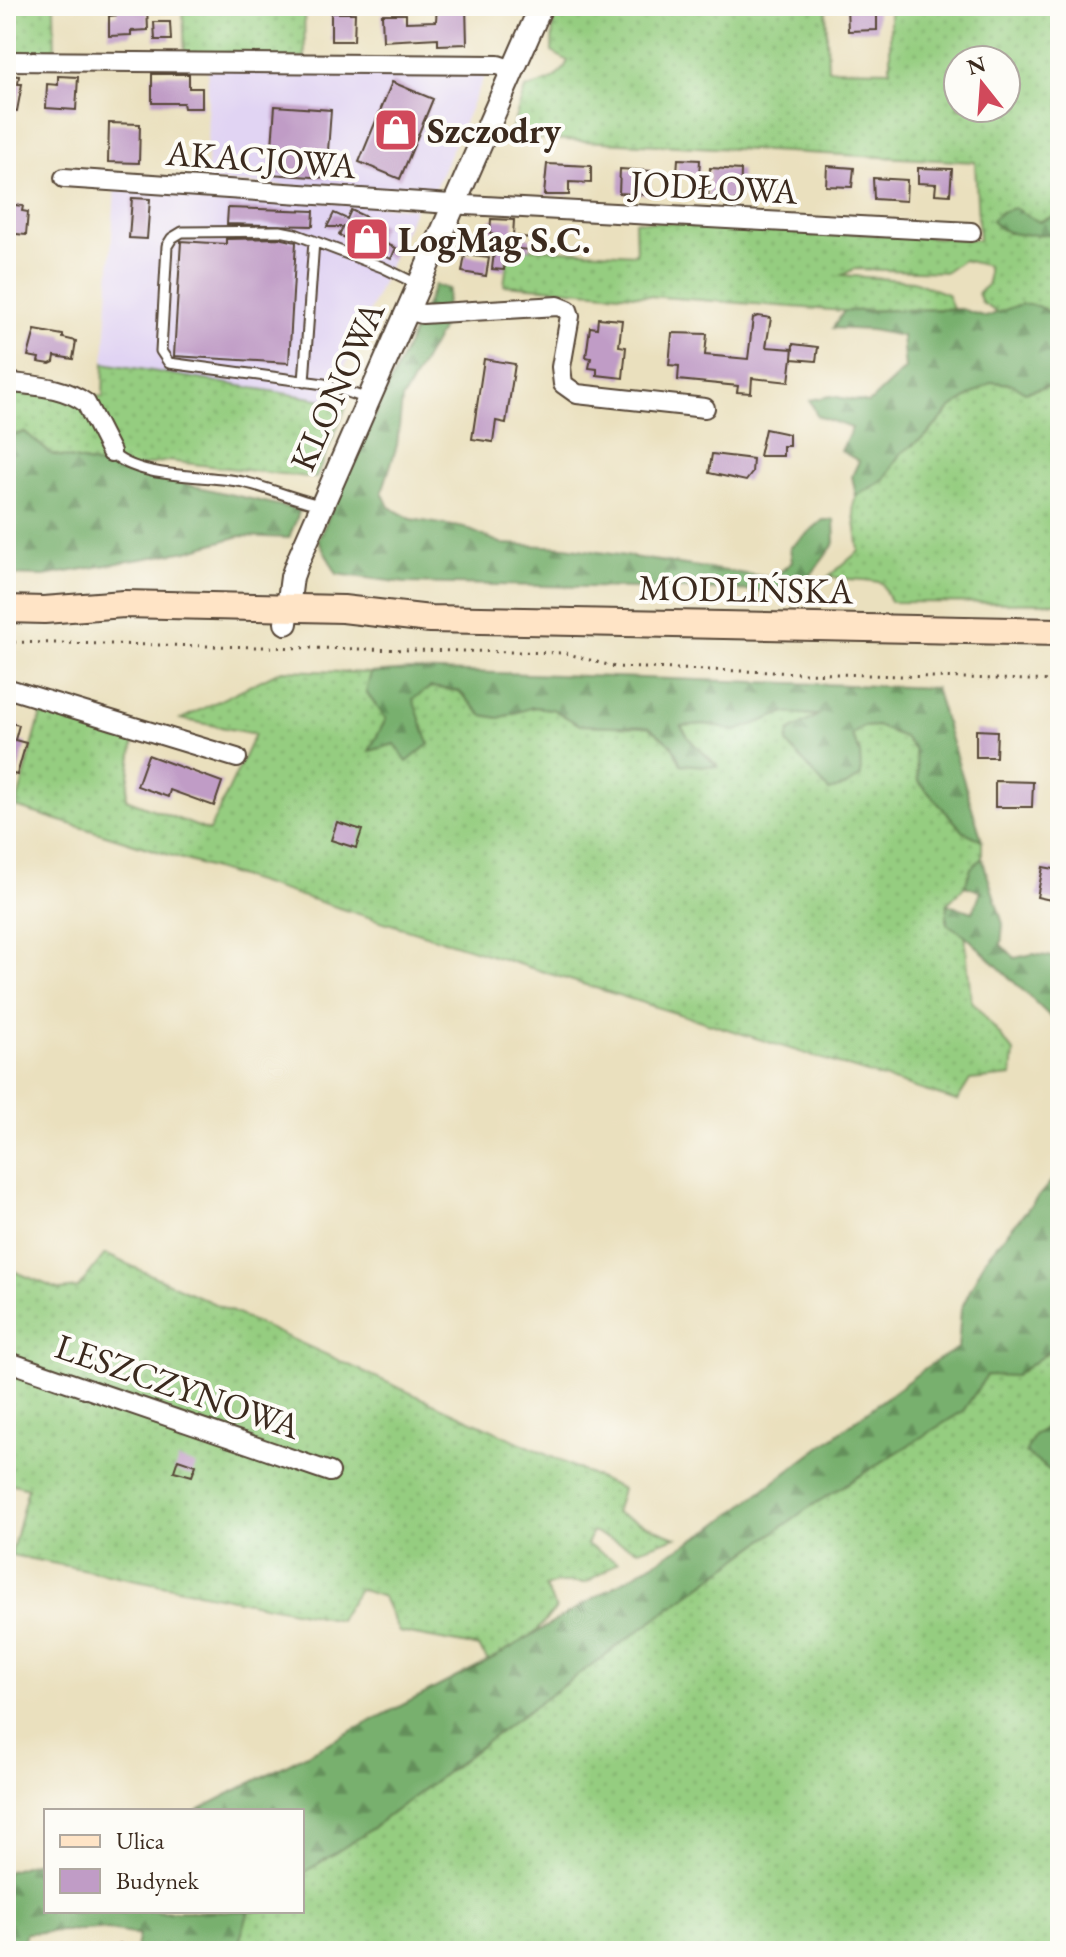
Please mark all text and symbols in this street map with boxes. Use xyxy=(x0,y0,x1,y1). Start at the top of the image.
north arrow xyxy=(942,44,1022,124)
text: N xyxy=(964,49,989,82)
shop icon: Szczodry xyxy=(372,106,420,154)
place label: Szczodry xyxy=(427,107,562,154)
street label: AKACJOWA xyxy=(163,129,359,189)
street label: JODŁOWA xyxy=(626,159,800,215)
shop icon: LogMag S.C. xyxy=(343,215,391,263)
place label: LogMag S.C. xyxy=(398,216,591,263)
street label: KLONOWA xyxy=(279,293,396,478)
street label: MODLIŃSKA xyxy=(638,564,855,614)
street label: LESZCZYNOWA xyxy=(49,1322,308,1450)
legend xyxy=(44,1809,304,1913)
text: Ulica xyxy=(116,1825,165,1856)
text: Budynek xyxy=(116,1865,199,1896)

